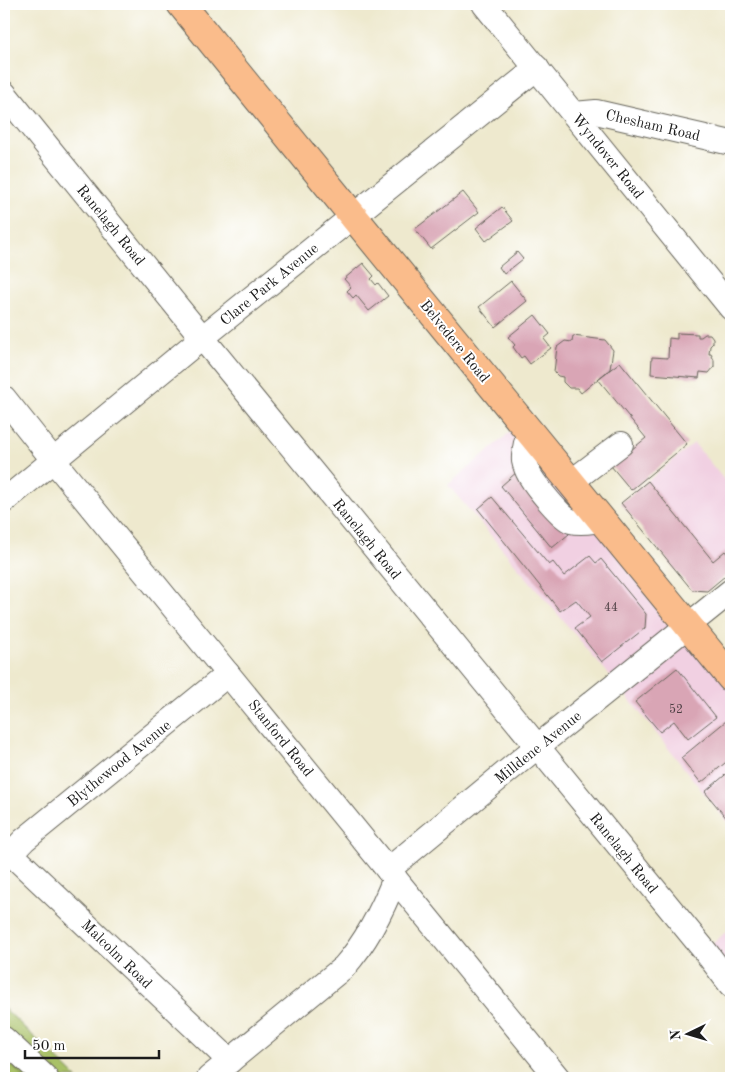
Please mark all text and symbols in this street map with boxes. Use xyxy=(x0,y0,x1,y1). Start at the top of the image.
street label: Chesham Road xyxy=(604,108,702,145)
street label: Wyndover Road xyxy=(568,112,646,202)
street label: Ranelagh Road xyxy=(73,183,147,269)
street label: Clare Park Avenue xyxy=(218,241,322,329)
street label: Belvedere Road xyxy=(416,298,491,386)
street label: Ranelagh Road xyxy=(329,497,403,583)
house number: 44 xyxy=(604,602,618,614)
street label: Stanford Road xyxy=(244,698,315,780)
house number: 52 xyxy=(669,703,683,716)
street label: Milldene Avenue xyxy=(493,709,585,787)
street label: Blythewood Avenue xyxy=(65,718,175,810)
street label: Ranelagh Road xyxy=(586,811,660,897)
street label: Malcolm Road xyxy=(78,918,154,992)
north arrow xyxy=(662,1010,712,1060)
scale bar xyxy=(25,1027,159,1059)
text: N xyxy=(669,1029,683,1041)
text: 50 m xyxy=(32,1039,66,1054)

